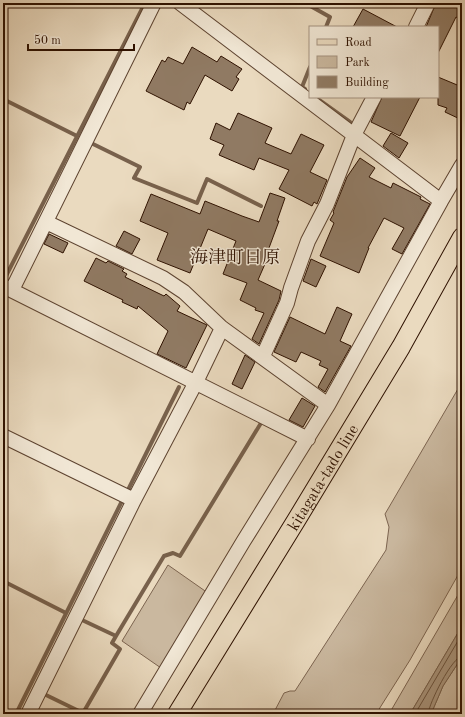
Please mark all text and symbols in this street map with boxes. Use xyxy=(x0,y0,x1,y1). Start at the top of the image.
scale bar xyxy=(28,26,134,52)
legend xyxy=(309,26,439,98)
text: 50 m xyxy=(34,34,61,47)
text: Road xyxy=(345,37,372,49)
text: Park xyxy=(345,57,370,69)
text: Building xyxy=(345,77,389,89)
district label: 海津町日原 xyxy=(190,247,280,267)
street label: kitagata-tado line xyxy=(286,422,362,534)

